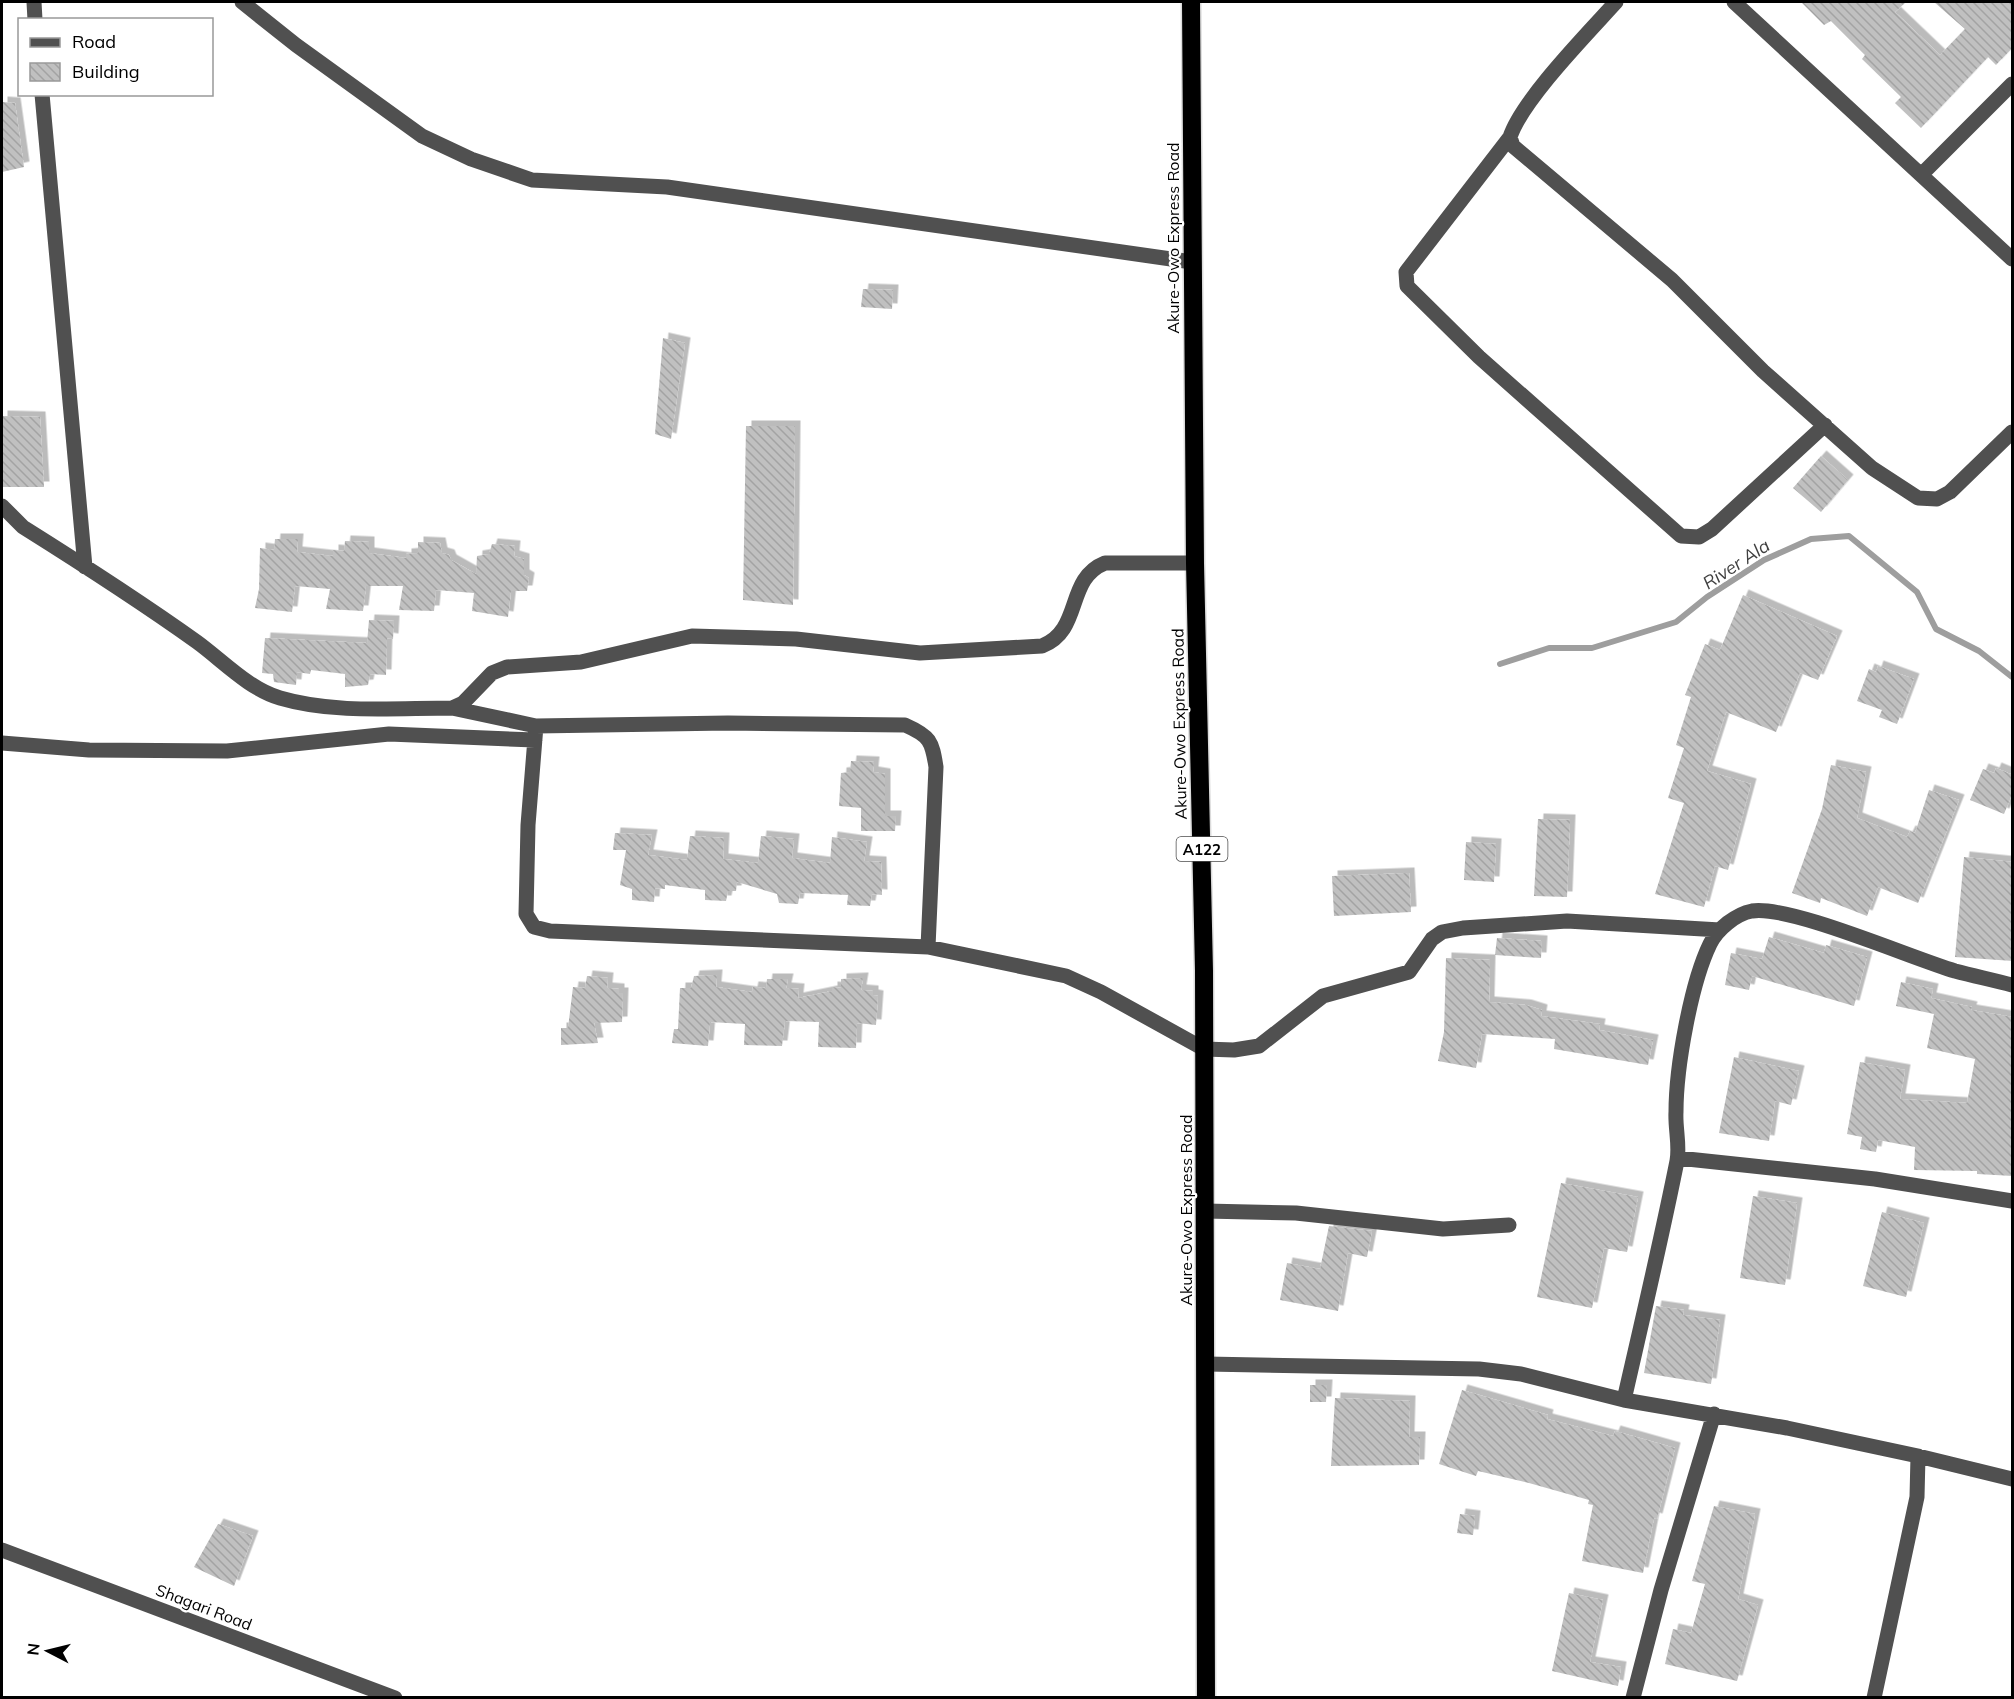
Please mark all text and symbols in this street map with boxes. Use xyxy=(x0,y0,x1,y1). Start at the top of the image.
legend xyxy=(18,18,213,96)
text: Road xyxy=(72,30,116,53)
text: Building xyxy=(72,60,140,83)
street label: Akure-Owo Express Road xyxy=(1163,142,1183,334)
water label: River Ala xyxy=(1698,534,1774,594)
street label: Akure-Owo Express Road xyxy=(1167,628,1191,820)
road number: A122 xyxy=(1176,837,1228,861)
street label: Akure-Owo Express Road xyxy=(1176,1114,1196,1306)
street label: Shagari Road xyxy=(153,1580,255,1634)
north arrow xyxy=(18,1621,78,1681)
text: N xyxy=(22,1642,44,1656)

